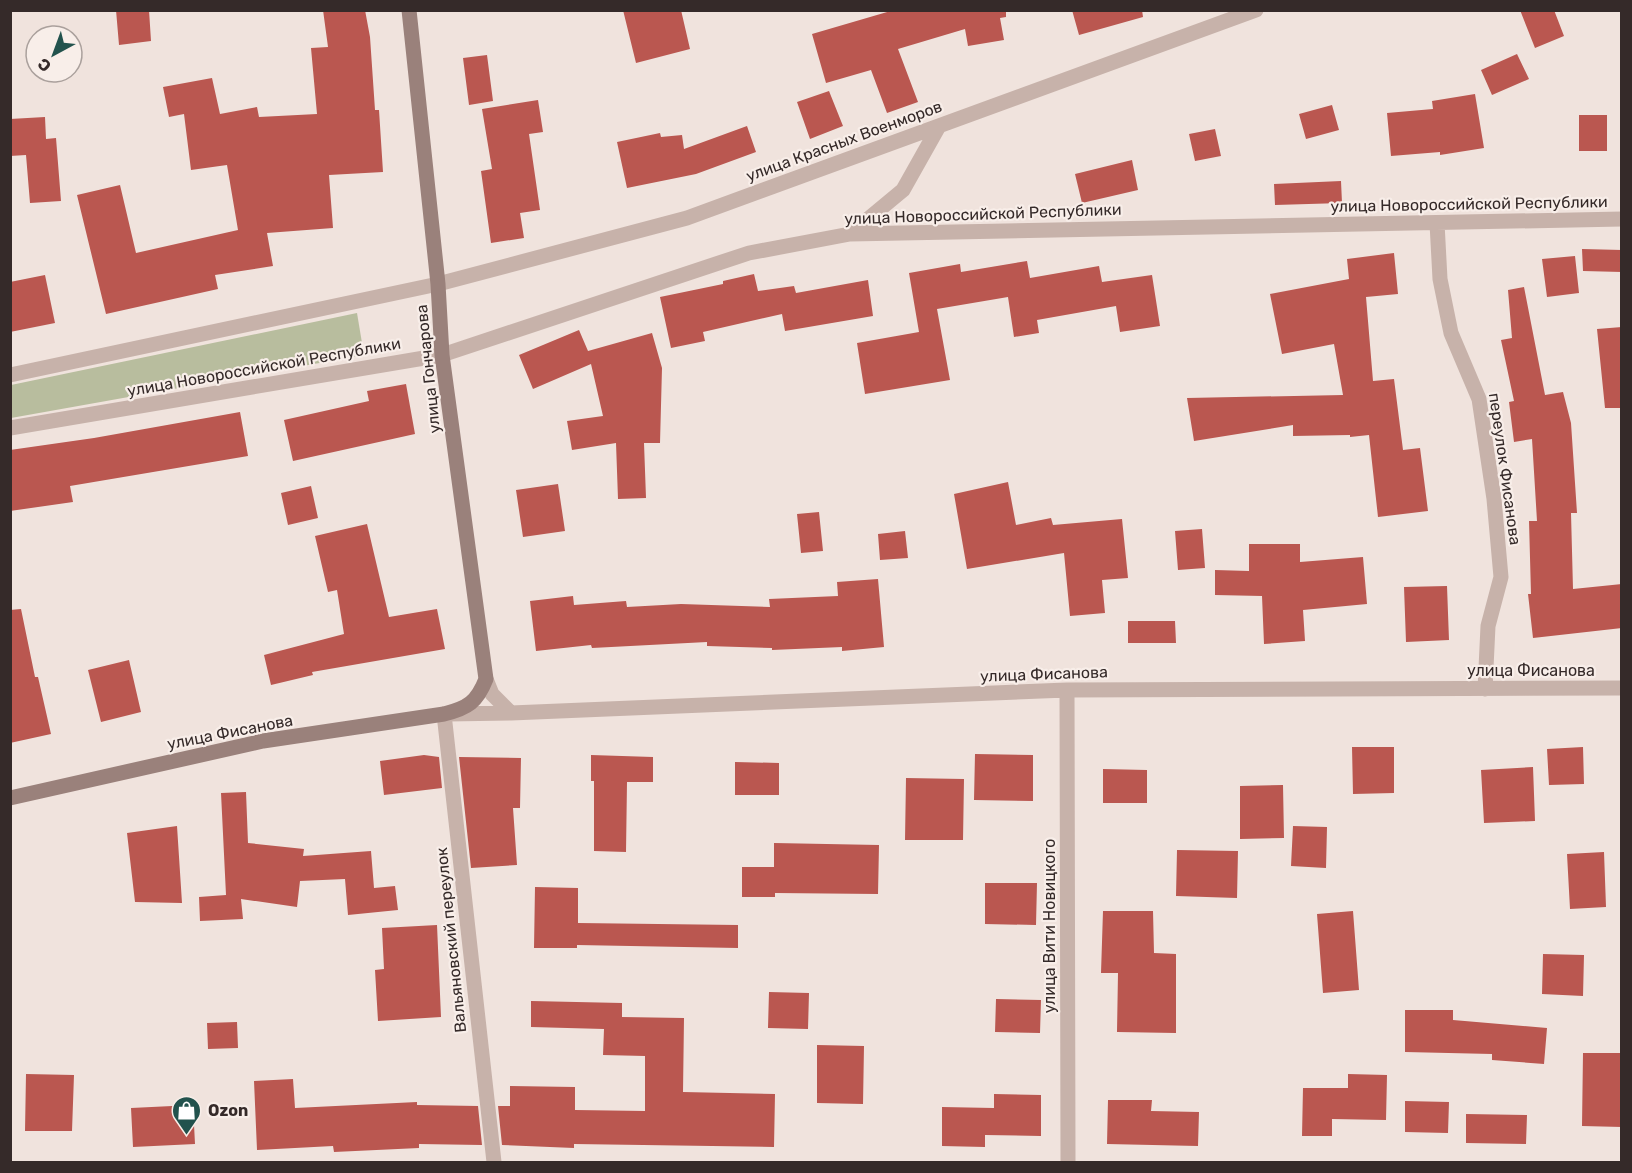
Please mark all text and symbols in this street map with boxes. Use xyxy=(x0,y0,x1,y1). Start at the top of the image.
north arrow xyxy=(24,24,84,84)
text: С xyxy=(34,54,55,76)
street label: улица Красных Военморов xyxy=(743,97,945,185)
street label: улица Новороссийской Республики xyxy=(1330,192,1608,216)
street label: улица Новороссийской Республики xyxy=(844,200,1122,228)
street label: улица Гончарова xyxy=(412,304,444,434)
street label: улица Новороссийской Республики xyxy=(126,334,402,400)
street label: переулок Фисанова xyxy=(1485,392,1525,546)
street label: улица Фисанова xyxy=(1467,661,1595,680)
street label: улица Фисанова xyxy=(980,662,1108,686)
street label: улица Фисанова xyxy=(165,710,295,754)
street label: улица Вити Новицкого xyxy=(1040,839,1059,1013)
street label: Вальяновский переулок xyxy=(432,846,470,1034)
shop icon: Ozon xyxy=(171,1094,203,1136)
place label: Ozon xyxy=(208,1101,248,1120)

